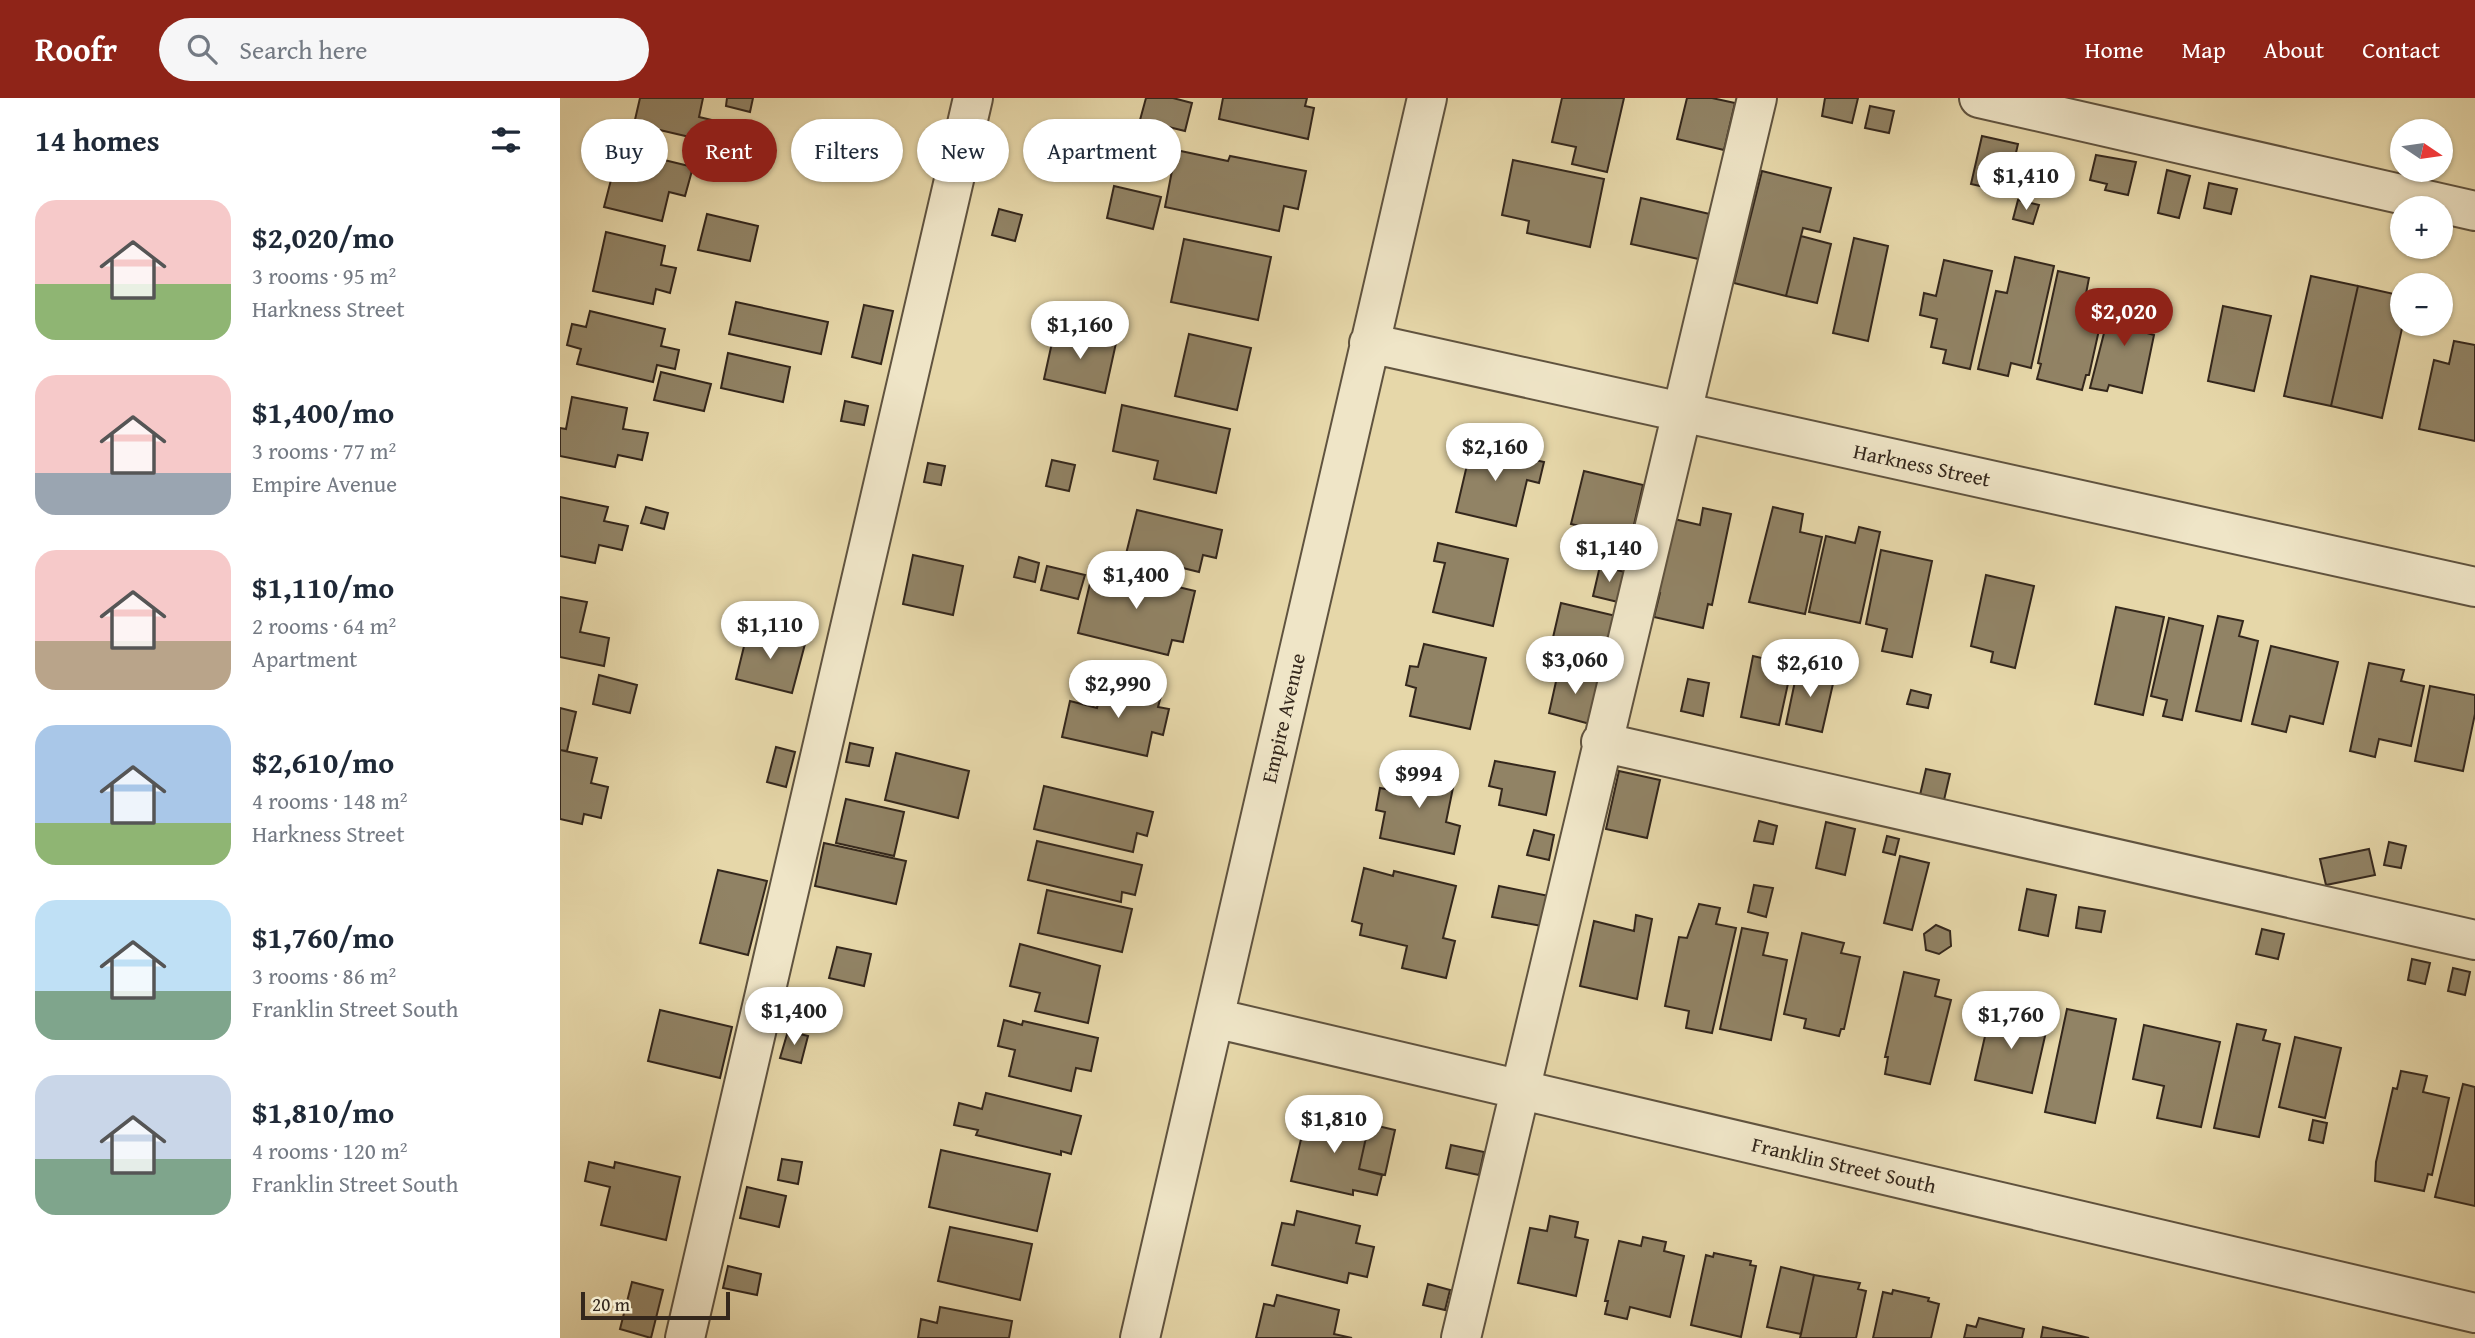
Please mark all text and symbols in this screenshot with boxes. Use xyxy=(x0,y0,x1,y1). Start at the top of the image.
search box xyxy=(159,18,649,81)
text: Roofr xyxy=(35,25,117,73)
icon: search xyxy=(183,30,221,68)
text: Search here xyxy=(239,30,368,69)
text: Home xyxy=(2085,32,2144,67)
text: Map xyxy=(2182,32,2226,67)
text: About xyxy=(2264,32,2324,67)
text: Contact xyxy=(2362,32,2440,67)
text: 14 homes xyxy=(35,118,160,162)
chip: Buy xyxy=(581,119,668,182)
chip: Rent xyxy=(682,119,777,182)
chip: Filters xyxy=(791,119,903,182)
chip: New xyxy=(917,119,1009,182)
chip: Apartment xyxy=(1023,119,1181,182)
north arrow xyxy=(2390,119,2454,182)
map controls xyxy=(2390,119,2453,336)
icon: filters xyxy=(487,121,525,159)
pin: $1,410 xyxy=(1969,152,2083,212)
text: $1,410 xyxy=(1993,158,2059,191)
button: + xyxy=(2390,196,2453,259)
text: $2,020/mo xyxy=(252,215,394,259)
icon: home xyxy=(91,228,175,312)
text: 3 rooms · 95 m² xyxy=(252,259,396,292)
button: − xyxy=(2390,273,2453,336)
pin: $2,020 xyxy=(2067,288,2181,348)
text: Harkness Street xyxy=(252,292,405,325)
text: $2,020 xyxy=(2091,294,2157,327)
pin: $1,160 xyxy=(1023,302,1137,361)
text: $1,160 xyxy=(1047,307,1113,340)
text: $1,400/mo xyxy=(252,390,394,434)
icon: home xyxy=(91,403,175,487)
pin: $2,160 xyxy=(1438,424,1552,483)
text: $2,160 xyxy=(1462,429,1528,462)
text: 3 rooms · 77 m² xyxy=(252,434,396,467)
street label: Harkness Street xyxy=(1851,435,1994,495)
text: Empire Avenue xyxy=(252,467,397,500)
pin: $1,140 xyxy=(1552,524,1666,584)
text: $1,140 xyxy=(1576,530,1642,563)
pin: $1,400 xyxy=(1079,552,1193,611)
text: $1,400 xyxy=(1103,557,1169,590)
text: $1,110/mo xyxy=(252,565,394,609)
icon: home xyxy=(91,578,175,662)
pin: $1,110 xyxy=(713,602,827,661)
text: $1,110 xyxy=(737,607,803,640)
text: 2 rooms · 64 m² xyxy=(252,609,396,642)
pin: $3,060 xyxy=(1518,636,1632,696)
pin: $2,610 xyxy=(1753,640,1867,699)
text: Apartment xyxy=(252,642,357,675)
text: $3,060 xyxy=(1542,642,1608,675)
text: $2,610 xyxy=(1777,645,1843,678)
street label: Empire Avenue xyxy=(1253,650,1313,786)
pin: $2,990 xyxy=(1061,660,1175,720)
text: $2,990 xyxy=(1085,666,1151,699)
text: $2,610/mo xyxy=(252,740,394,784)
pin: $994 xyxy=(1378,750,1460,810)
icon: home xyxy=(91,753,175,837)
text: $994 xyxy=(1395,756,1443,789)
text: 4 rooms · 148 m² xyxy=(252,784,407,817)
text: Harkness Street xyxy=(252,817,405,850)
text: $1,760/mo xyxy=(252,915,394,959)
icon: home xyxy=(91,928,175,1012)
text: 3 rooms · 86 m² xyxy=(252,959,396,992)
pin: $1,400 xyxy=(737,988,851,1047)
text: Franklin Street South xyxy=(252,992,459,1025)
pin: $1,760 xyxy=(1954,992,2068,1051)
text: $1,400 xyxy=(761,993,827,1026)
text: $1,760 xyxy=(1978,997,2044,1030)
text: $1,810/mo xyxy=(252,1090,394,1134)
pin: $1,810 xyxy=(1277,1096,1391,1155)
text: $1,810 xyxy=(1301,1101,1367,1134)
icon: home xyxy=(91,1103,175,1187)
street label: Franklin Street South xyxy=(1749,1129,1940,1201)
text: 4 rooms · 120 m² xyxy=(252,1134,407,1167)
text: Franklin Street South xyxy=(252,1167,459,1200)
scale bar xyxy=(581,1289,730,1321)
text: 20 m xyxy=(592,1290,630,1318)

